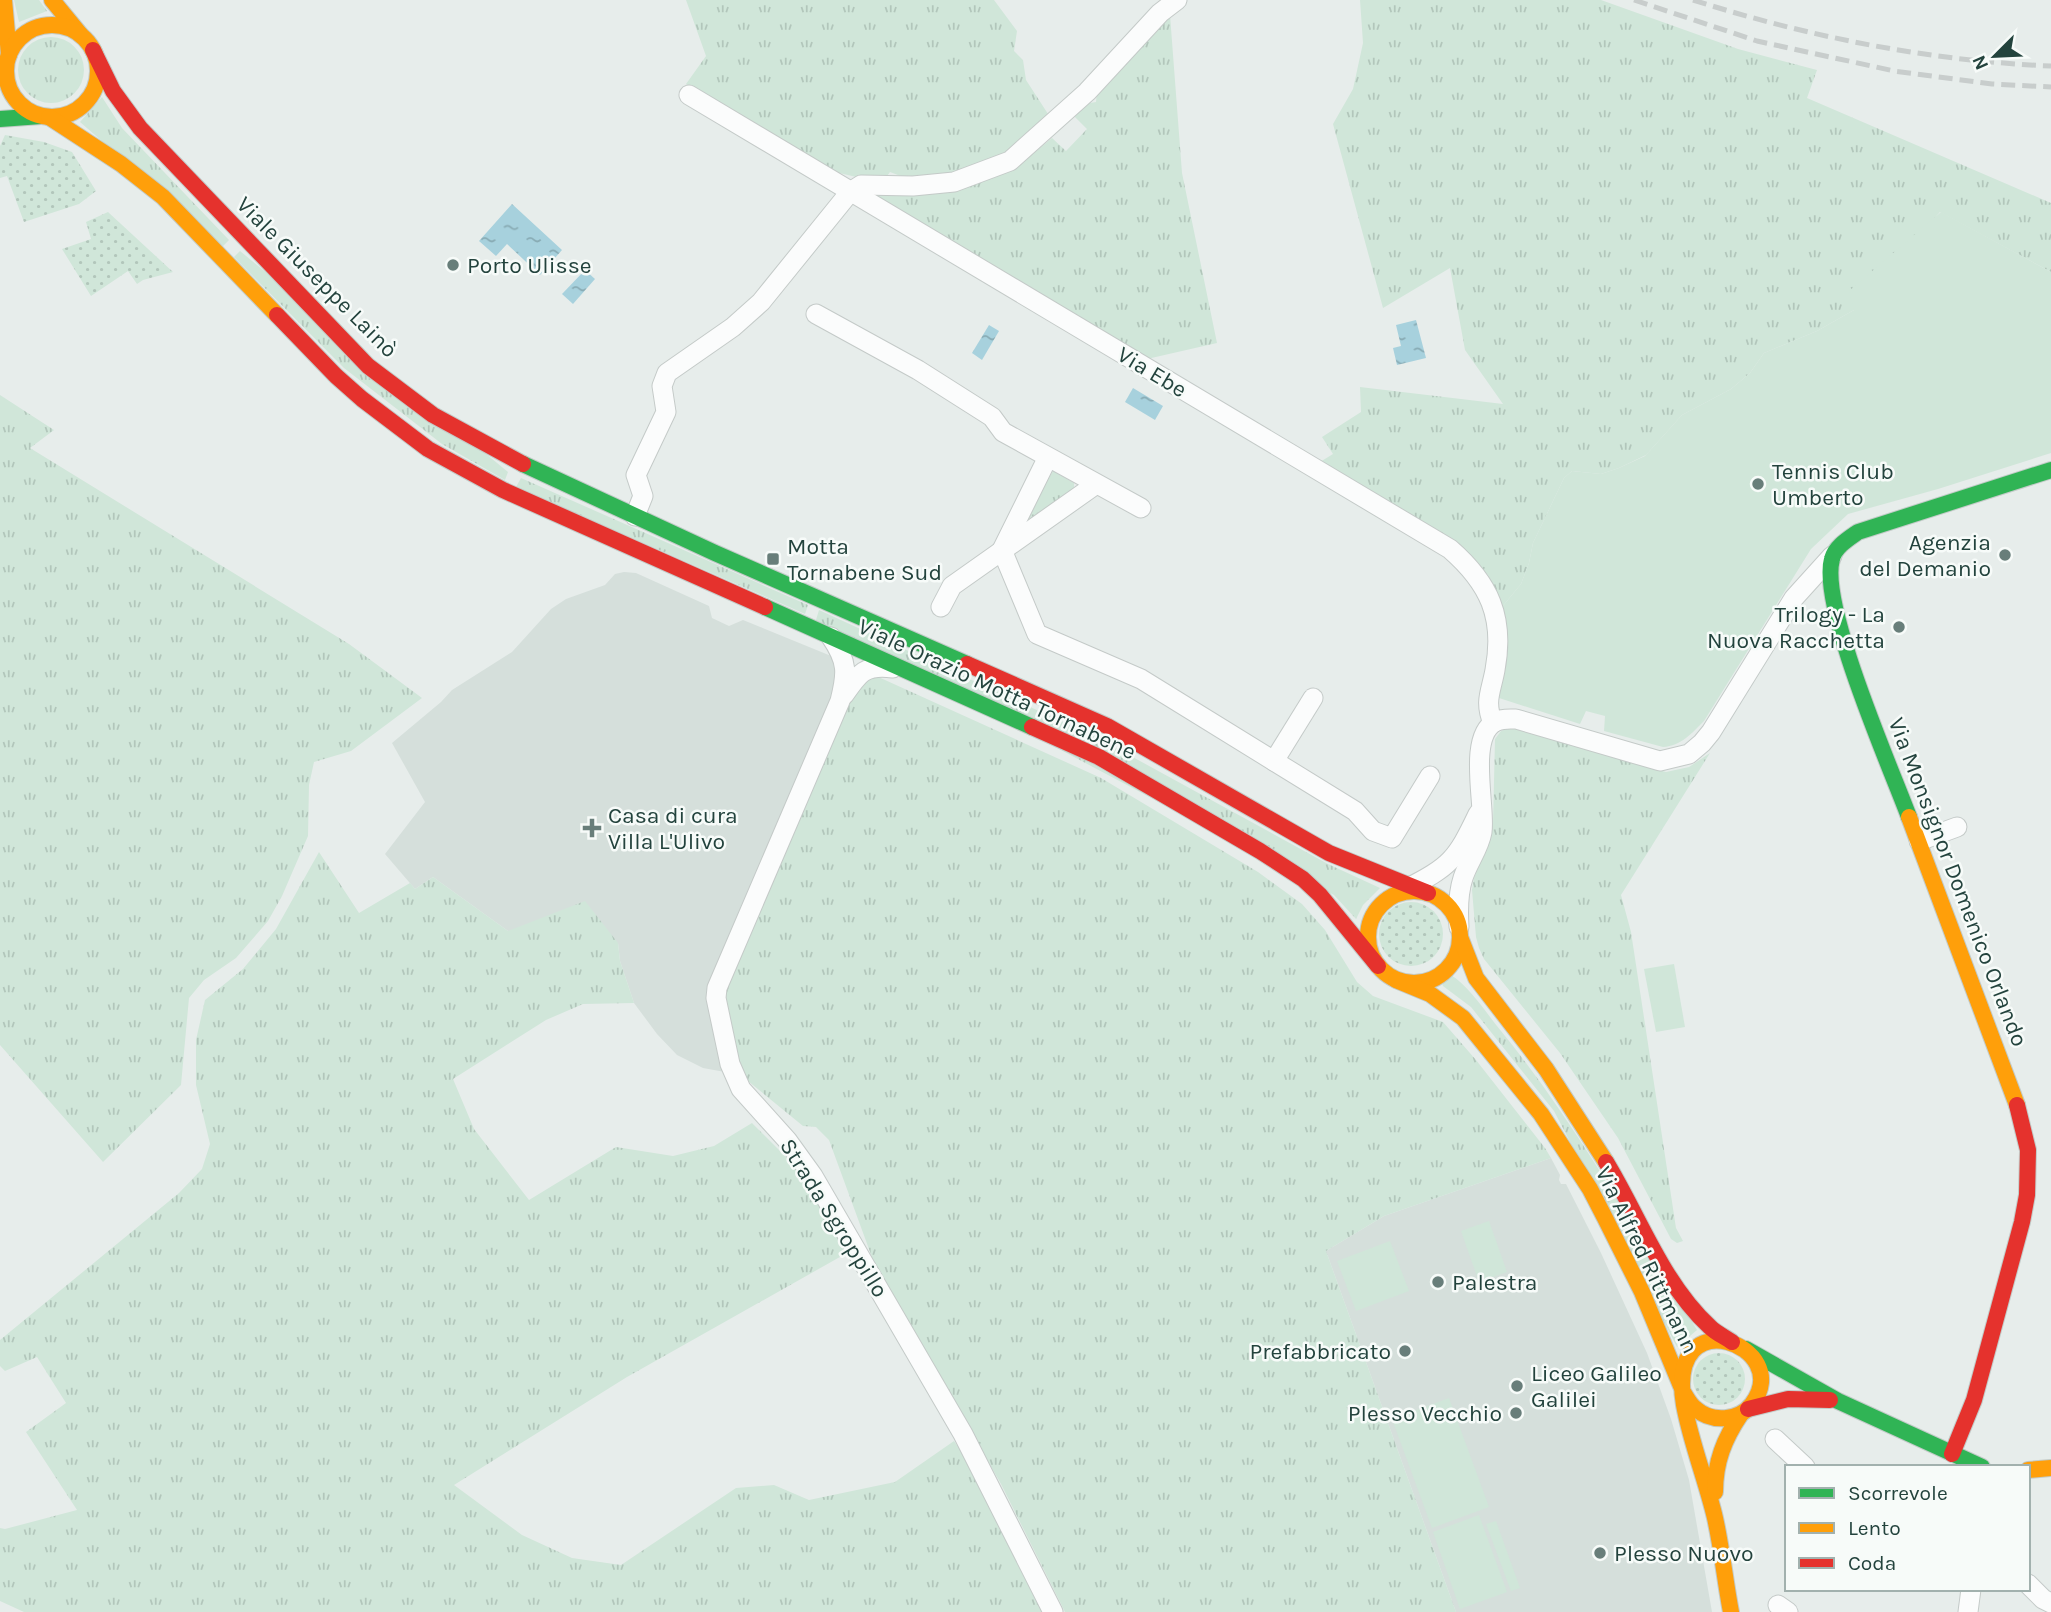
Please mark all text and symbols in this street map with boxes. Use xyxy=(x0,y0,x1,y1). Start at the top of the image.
north arrow xyxy=(1960,21,2030,91)
text: N xyxy=(1968,52,1993,73)
street label: Viale Giuseppe Lainò xyxy=(231,191,403,363)
place label: Porto Ulisse xyxy=(467,252,592,279)
marker: Porto Ulisse xyxy=(445,257,461,273)
street label: Via Ebe xyxy=(1112,341,1192,403)
place label: Tennis Club Umberto xyxy=(1772,458,1894,511)
marker: Tennis Club Umberto xyxy=(1750,476,1766,492)
place label: Agenzia del Demanio xyxy=(1859,529,1991,582)
place label: Motta Tornabene Sud xyxy=(787,533,942,586)
marker: Agenzia del Demanio xyxy=(1997,547,2013,563)
marker: Motta Tornabene Sud xyxy=(765,551,781,567)
place label: Trilogy - La Nuova Racchetta xyxy=(1707,601,1885,654)
street label: Viale Orazio Motta Tornabene xyxy=(854,613,1140,765)
marker: Trilogy - La Nuova Racchetta xyxy=(1891,619,1907,635)
street label: Via Monsignor Domenico Orlando xyxy=(1883,714,2033,1050)
place label: Casa di cura Villa L'Ulivo xyxy=(608,802,738,855)
marker: Casa di cura Villa L'Ulivo xyxy=(582,818,602,838)
street label: Strada Sgroppillo xyxy=(774,1134,894,1302)
street label: Via Alfred Rittmann xyxy=(1590,1162,1704,1358)
place label: Palestra xyxy=(1452,1269,1537,1296)
marker: Palestra xyxy=(1430,1274,1446,1290)
place label: Prefabbricato xyxy=(1249,1338,1391,1365)
marker: Prefabbricato xyxy=(1397,1343,1413,1359)
place label: Liceo Galileo Galilei xyxy=(1531,1360,1662,1413)
marker: Liceo Galileo Galilei xyxy=(1509,1378,1525,1394)
place label: Plesso Vecchio xyxy=(1348,1400,1502,1427)
marker: Plesso Vecchio xyxy=(1508,1405,1524,1421)
legend xyxy=(1785,1465,2030,1591)
text: Scorrevole xyxy=(1848,1481,1948,1505)
text: Lento xyxy=(1848,1516,1901,1540)
place label: Plesso Nuovo xyxy=(1614,1540,1754,1567)
marker: Plesso Nuovo xyxy=(1592,1545,1608,1561)
text: Coda xyxy=(1848,1551,1896,1575)

